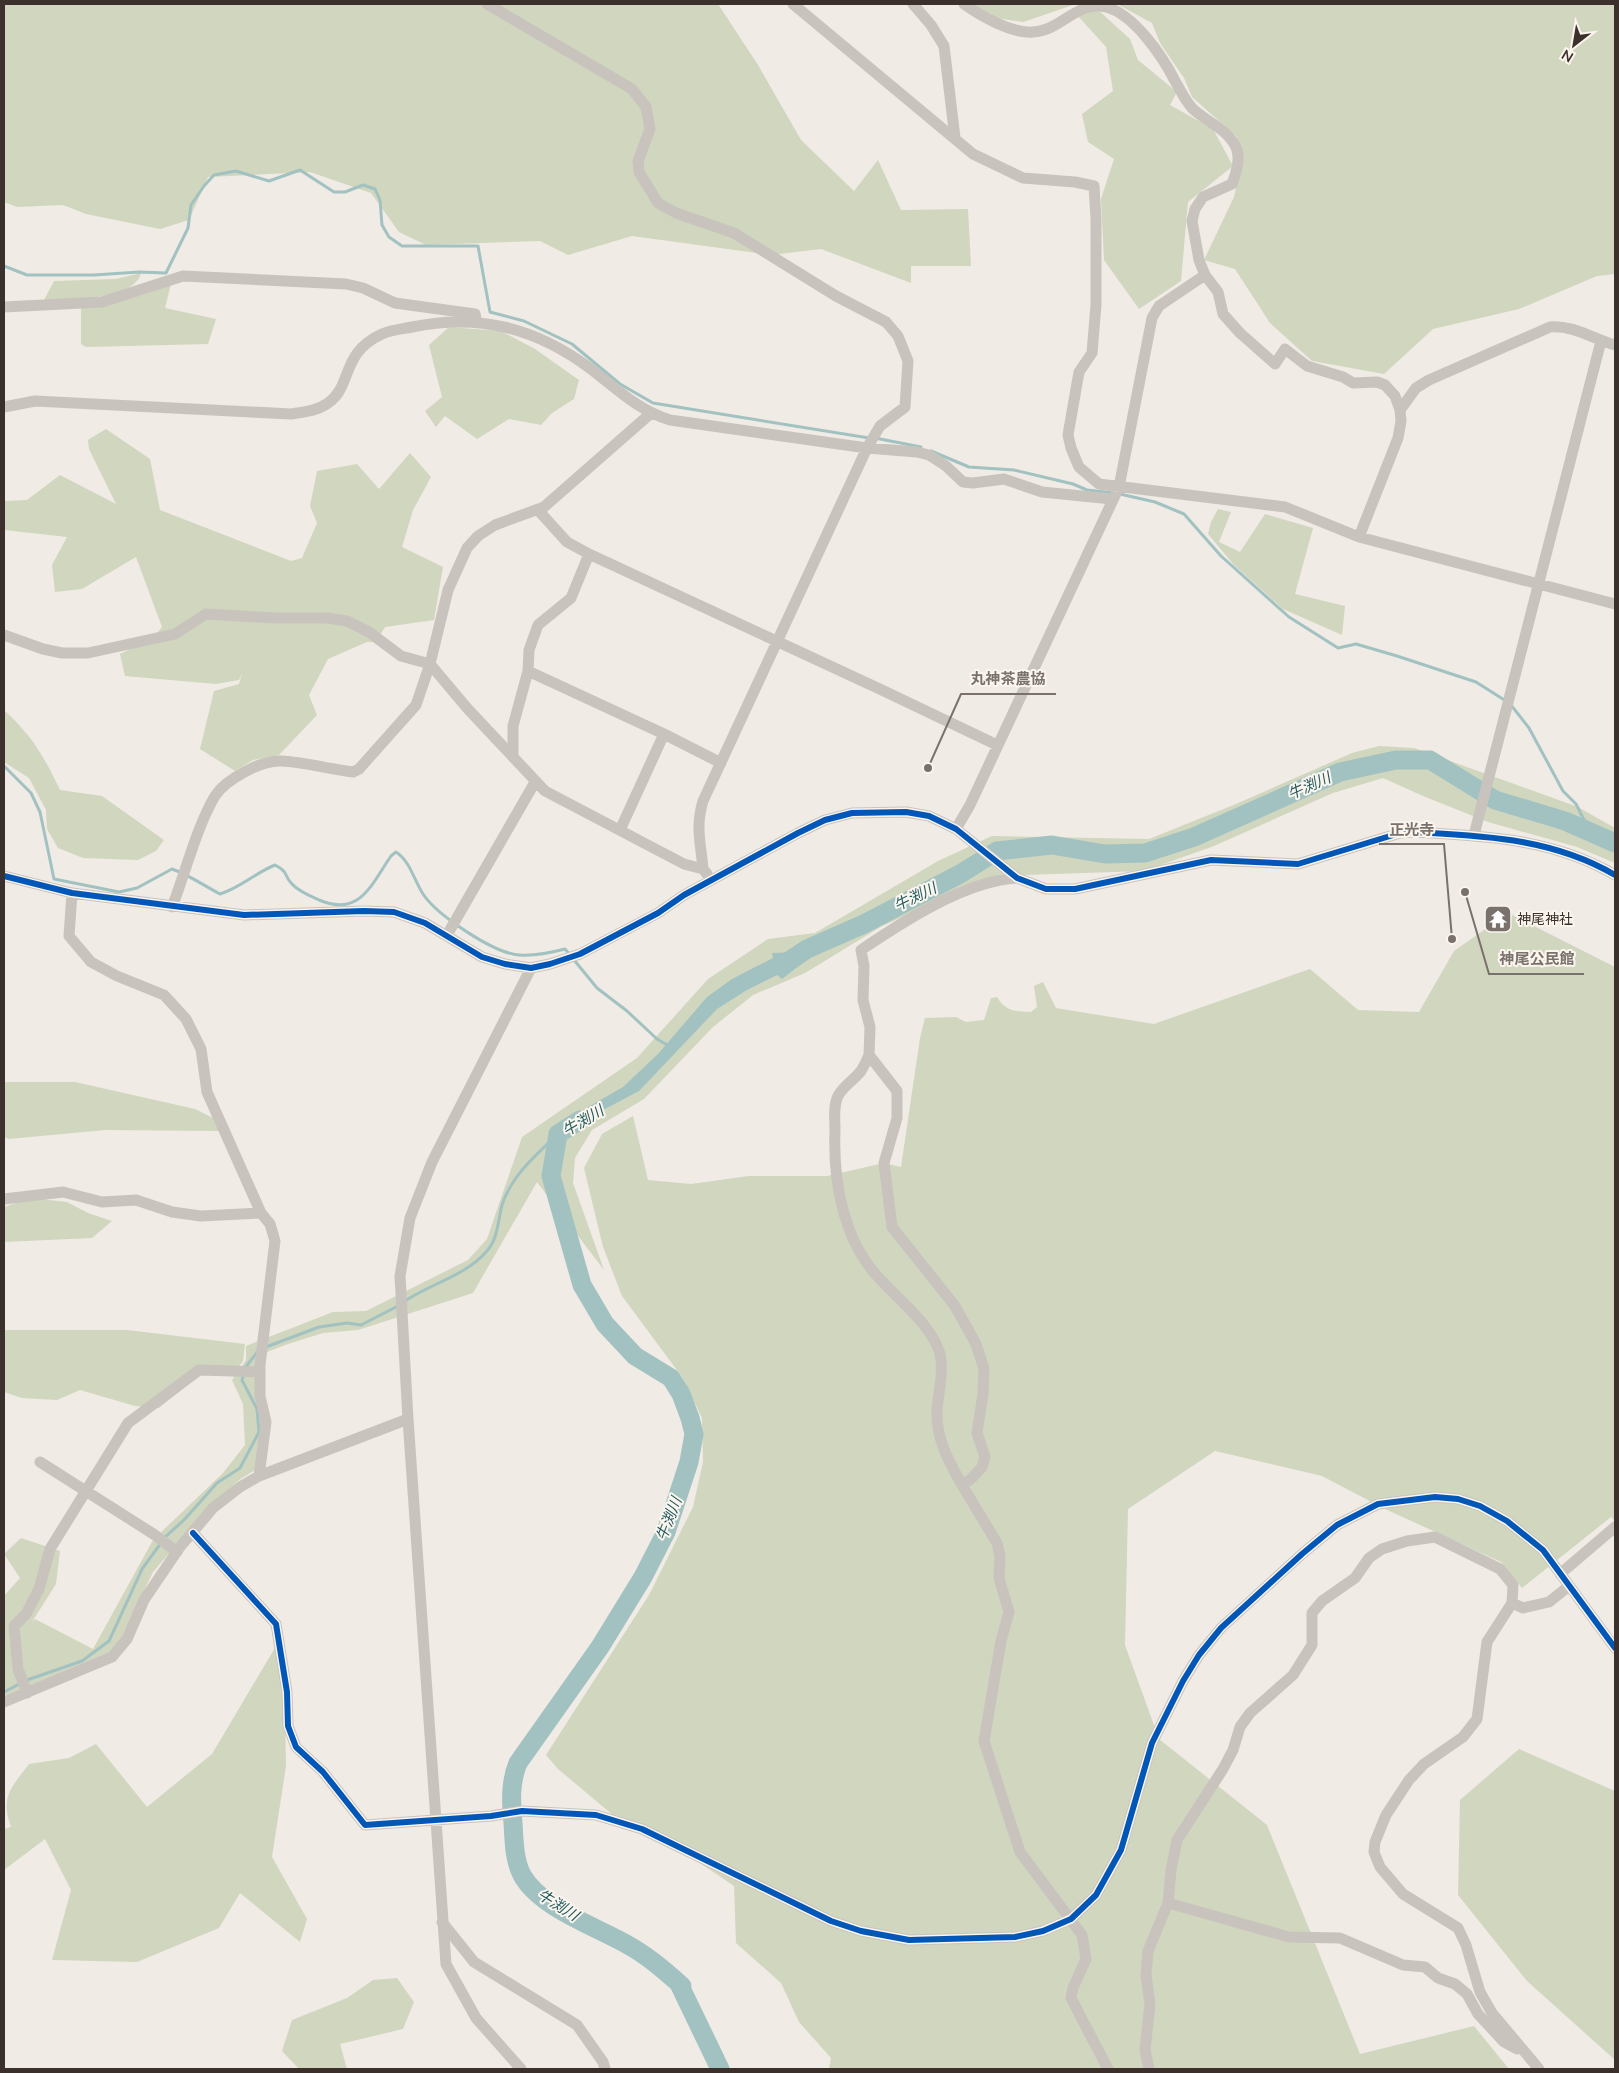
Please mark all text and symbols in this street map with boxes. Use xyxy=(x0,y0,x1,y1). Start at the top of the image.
north arrow xyxy=(1549,20,1599,70)
text: N xyxy=(1558,46,1576,67)
callout: 丸神茶農協 xyxy=(961,664,1056,694)
text: 丸神茶農協 xyxy=(970,669,1046,688)
water label: 牛渕川 xyxy=(1284,767,1335,803)
callout: 正光寺 xyxy=(1379,814,1444,844)
text: 正光寺 xyxy=(1389,820,1435,839)
water label: 牛渕川 xyxy=(890,877,941,915)
temple icon: 神尾神社 xyxy=(1483,904,1513,934)
place label: 神尾神社 xyxy=(1517,910,1573,928)
callout: 神尾公民館 xyxy=(1489,944,1584,974)
text: 神尾公民館 xyxy=(1498,949,1575,968)
water label: 牛渕川 xyxy=(559,1100,609,1140)
water label: 牛渕川 xyxy=(652,1493,686,1543)
water label: 牛渕川 xyxy=(534,1885,584,1926)

